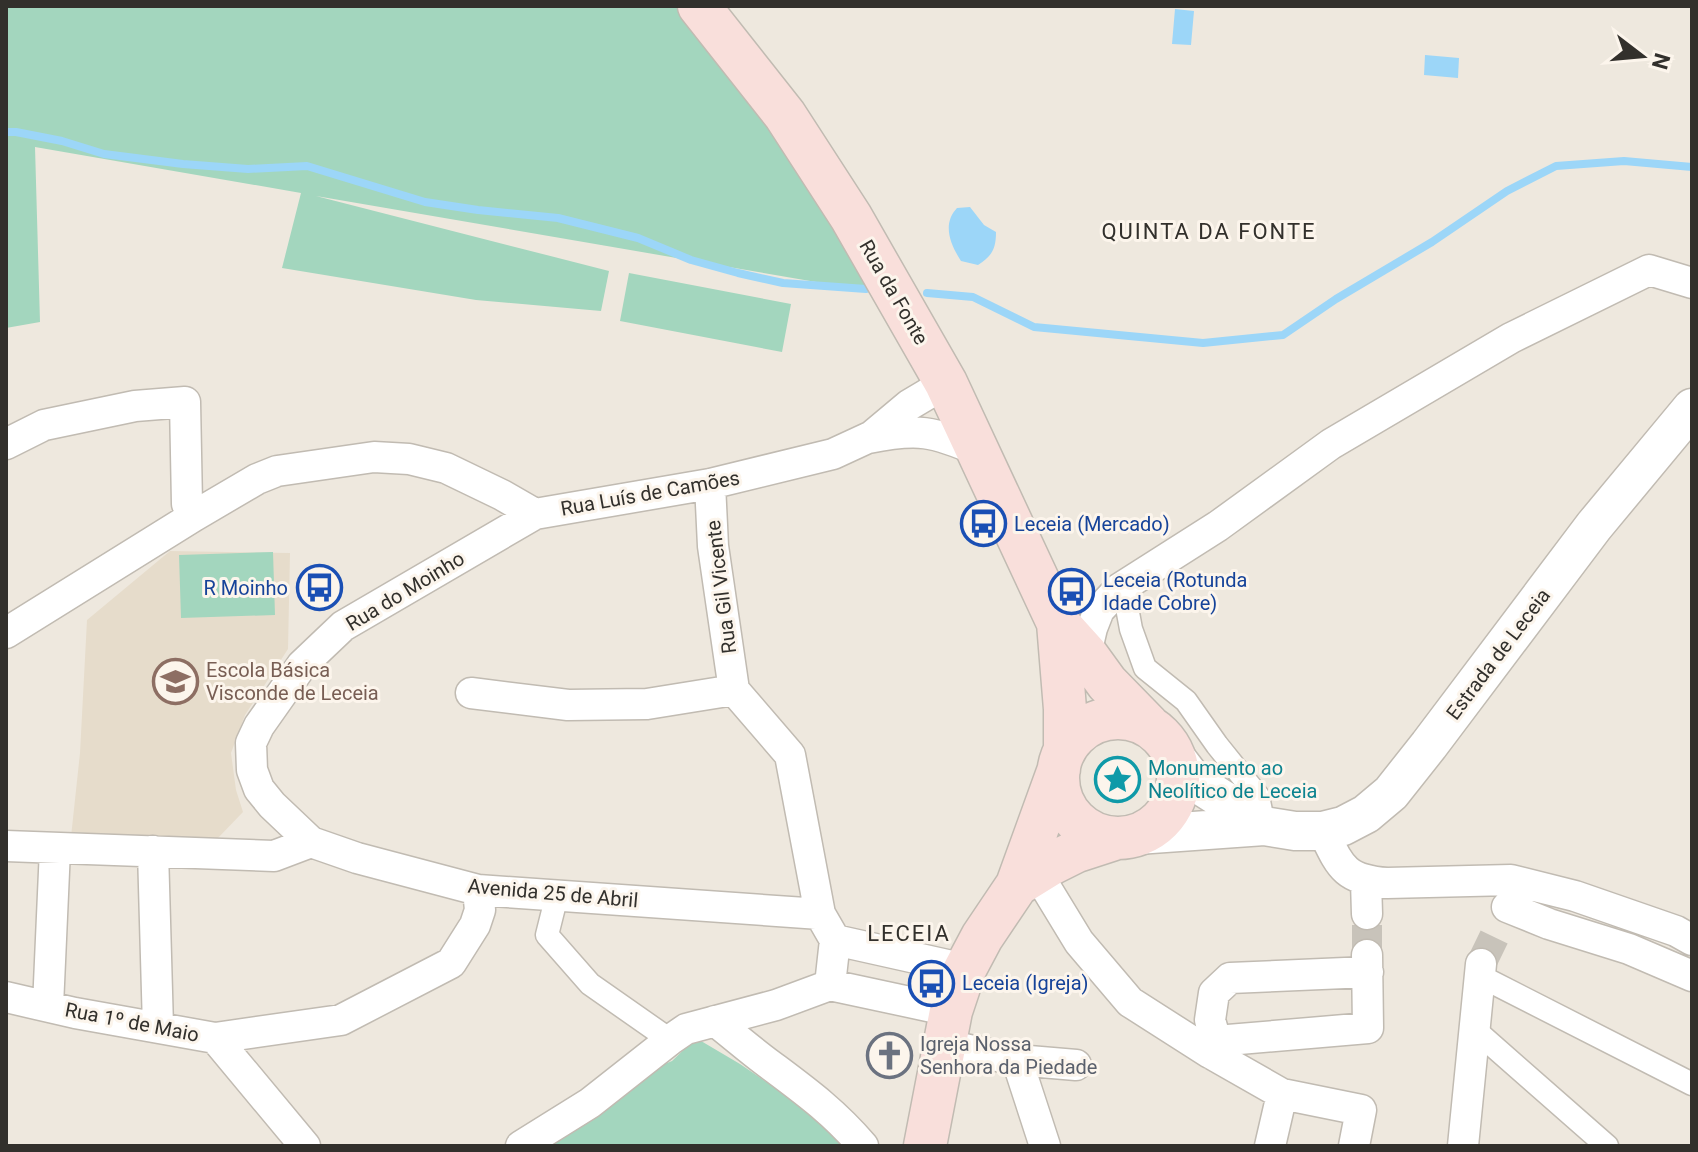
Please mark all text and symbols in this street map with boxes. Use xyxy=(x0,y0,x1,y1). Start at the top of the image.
north arrow xyxy=(1602,16,1682,96)
text: N xyxy=(1647,50,1675,72)
district label: QUINTA DA FONTE xyxy=(1101,219,1317,244)
street label: Rua da Fonte xyxy=(854,235,934,349)
street label: Rua Luís de Camões xyxy=(559,465,741,521)
bus stop icon: Leceia (Mercado) xyxy=(959,500,1007,548)
place label: Leceia (Mercado) xyxy=(1014,512,1170,536)
street label: Rua Gil Vicente xyxy=(701,519,741,655)
street label: Rua do Moinho xyxy=(341,546,469,636)
bus stop icon: R Moinho xyxy=(295,564,343,612)
bus stop icon: Leceia (Rotunda Idade Cobre) xyxy=(1048,567,1096,615)
place label: Leceia (Rotunda Idade Cobre) xyxy=(1103,568,1248,615)
place label: R Moinho xyxy=(204,576,288,600)
street label: Estrada de Leceia xyxy=(1441,584,1555,724)
school or university icon: Escola Básica Visconde de Leceia xyxy=(151,658,199,706)
place label: Escola Básica Visconde de Leceia xyxy=(206,658,379,705)
place icon: Monumento ao Neolítico de Leceia xyxy=(1093,756,1141,804)
place label: Monumento ao Neolítico de Leceia xyxy=(1148,756,1317,803)
street label: Avenida 25 de Abril xyxy=(467,874,639,912)
district label: LECEIA xyxy=(867,921,951,946)
bus stop icon: Leceia (Igreja) xyxy=(907,959,955,1007)
place label: Leceia (Igreja) xyxy=(962,971,1089,995)
street label: Rua 1º de Maio xyxy=(63,997,201,1047)
church icon: Igreja Nossa Senhora da Piedade xyxy=(865,1032,913,1080)
place label: Igreja Nossa Senhora da Piedade xyxy=(920,1032,1097,1079)

